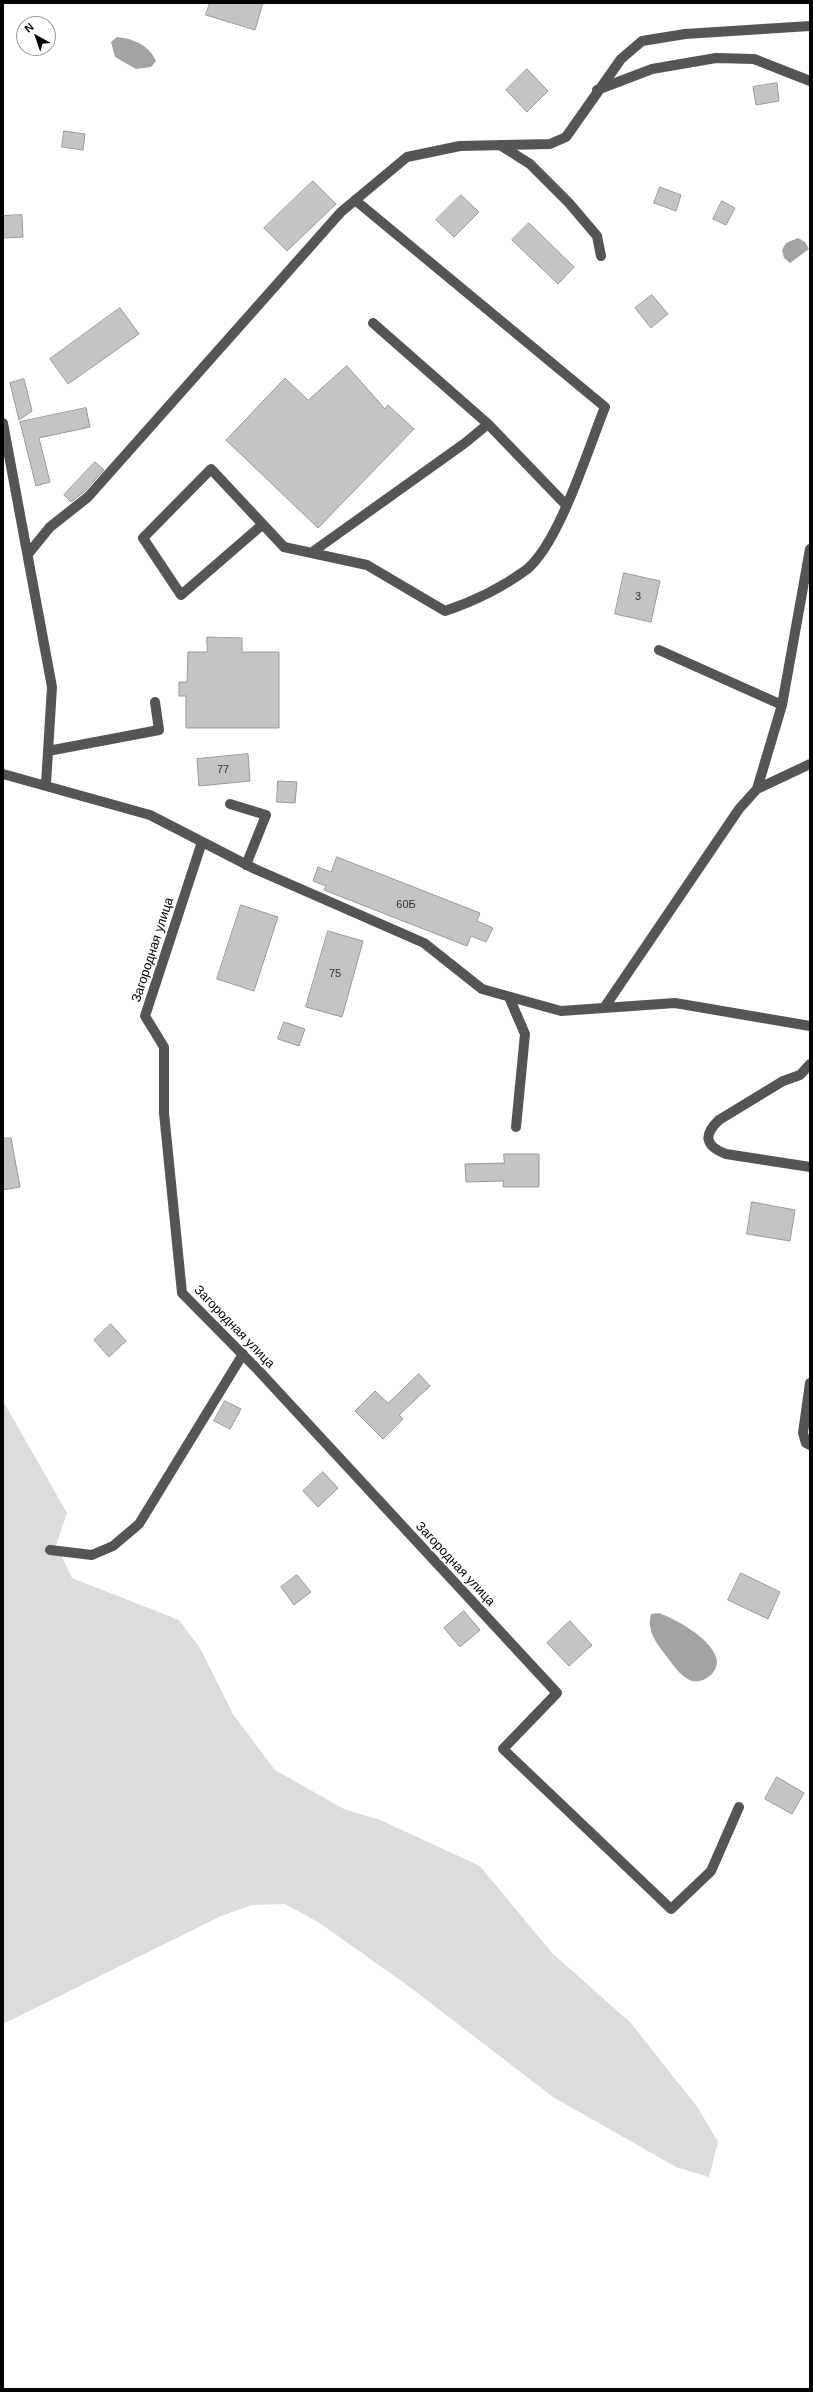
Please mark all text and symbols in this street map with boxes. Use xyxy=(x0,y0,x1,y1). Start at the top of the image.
north arrow xyxy=(16,16,56,56)
text: N xyxy=(22,20,36,35)
house number: 3 xyxy=(635,590,641,604)
house number: 77 xyxy=(217,763,229,777)
street label: Загородная улица xyxy=(129,896,177,1004)
house number: 60Б xyxy=(396,898,416,912)
house number: 75 xyxy=(329,967,341,981)
street label: Загородная улица xyxy=(190,1282,278,1372)
street label: Загородная улица xyxy=(412,1519,498,1609)

